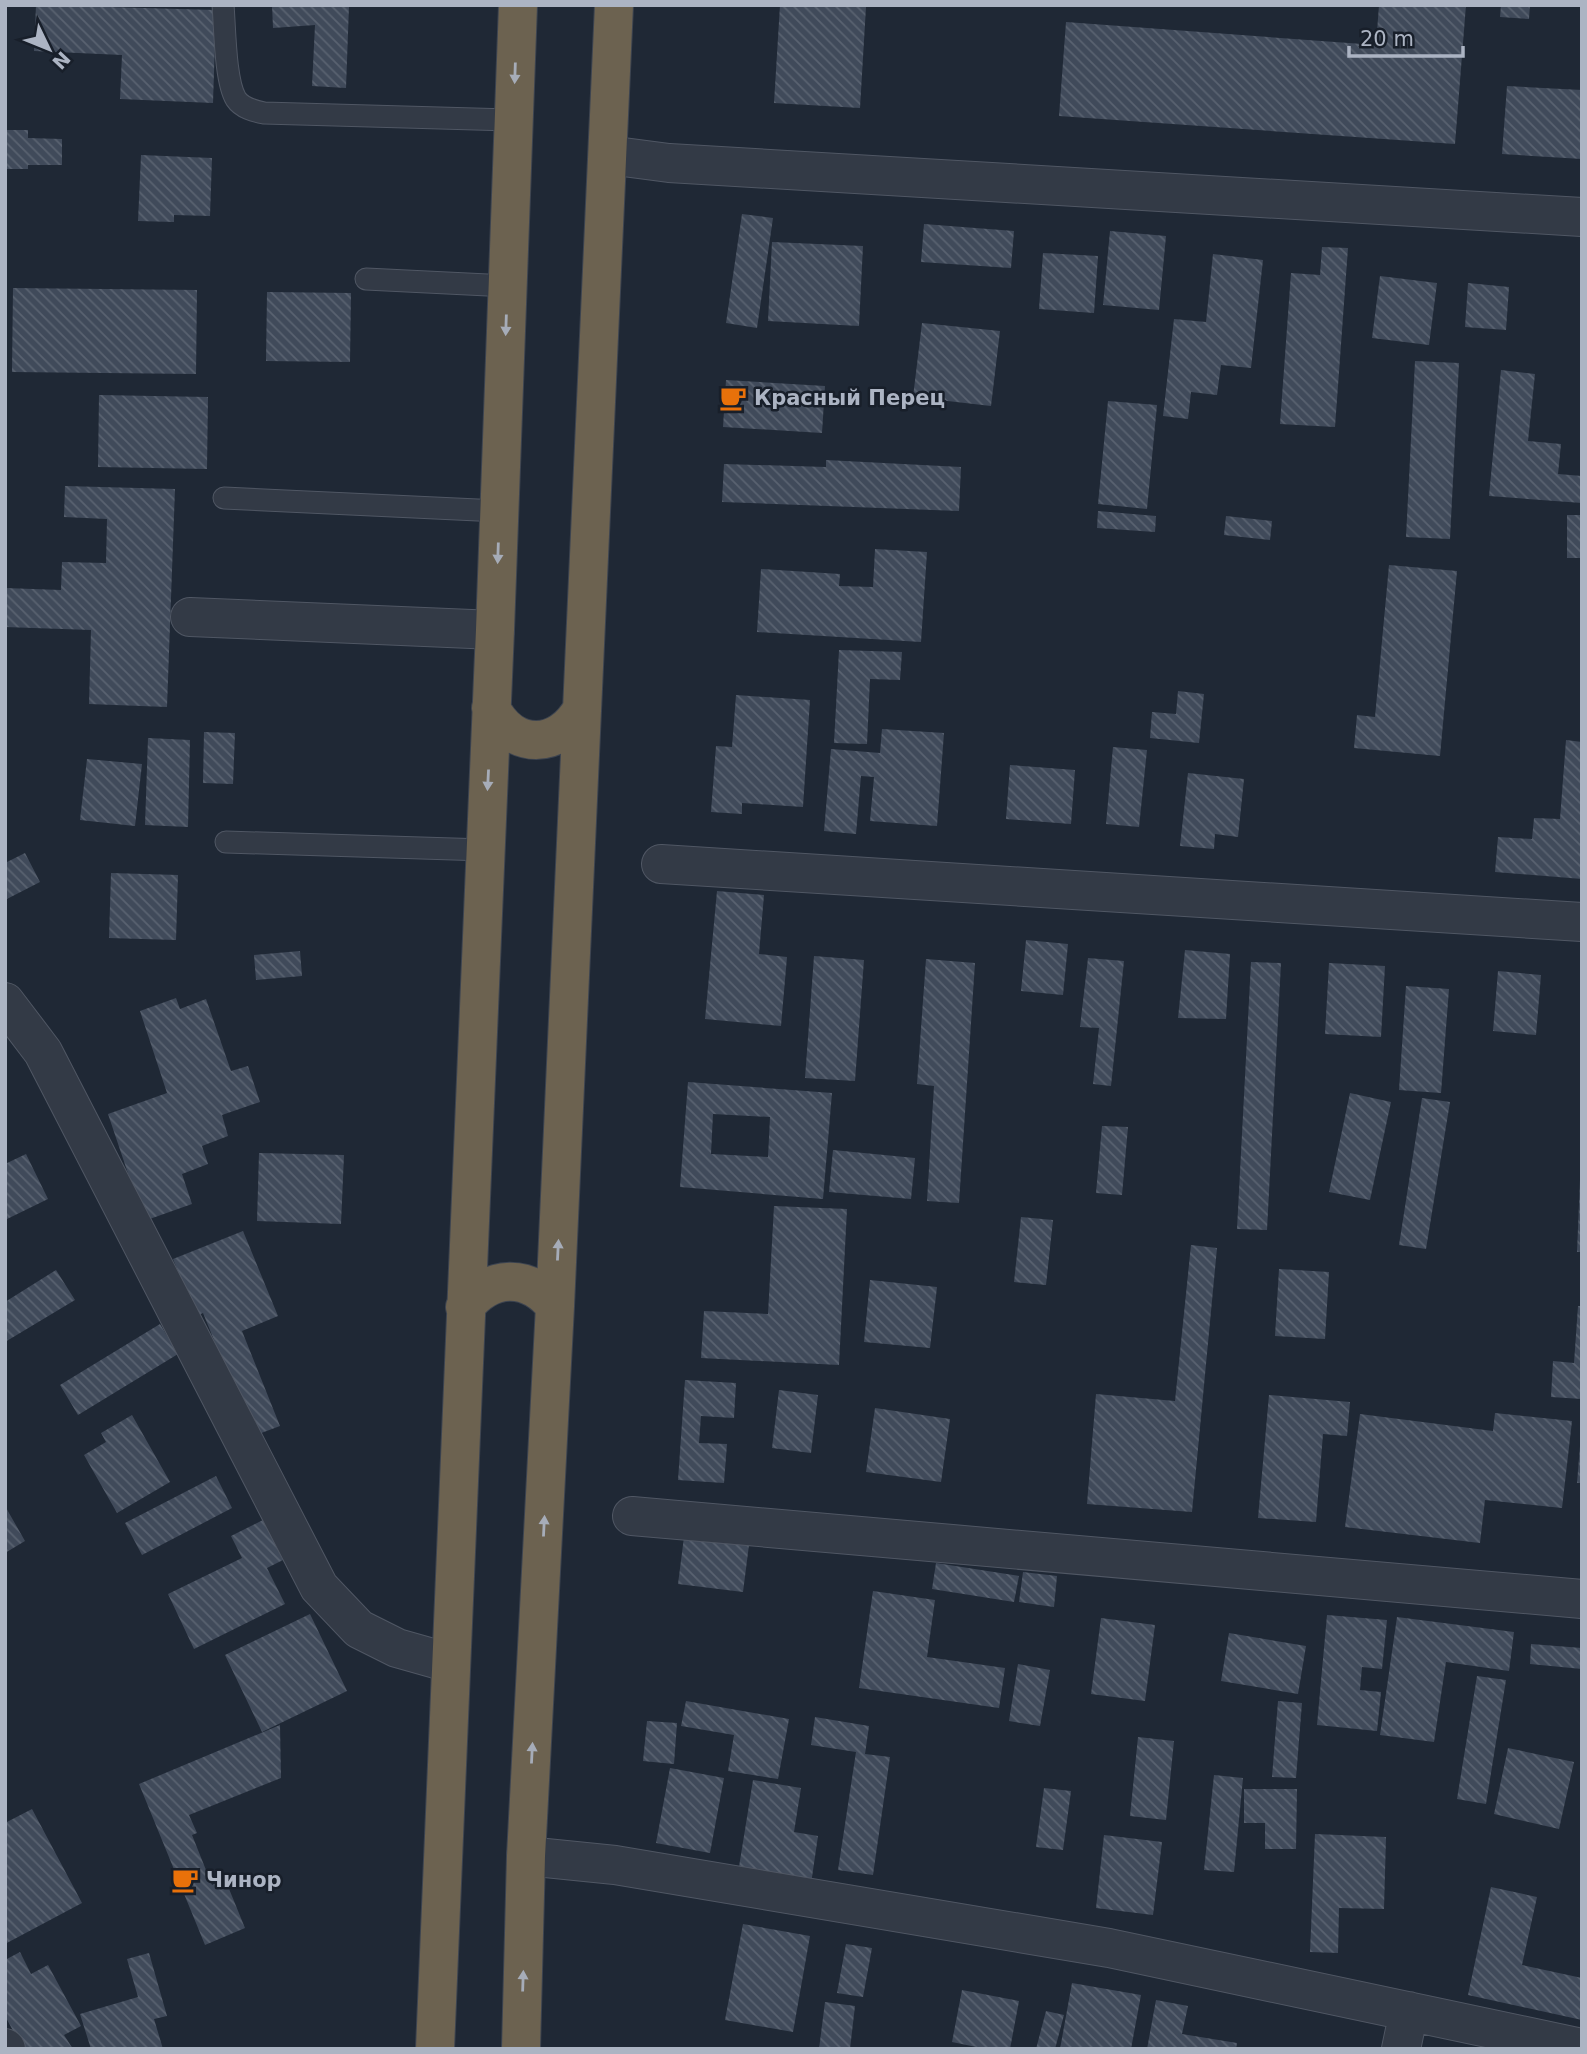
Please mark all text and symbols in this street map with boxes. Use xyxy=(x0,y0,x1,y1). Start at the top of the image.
north arrow xyxy=(14,14,84,84)
scale bar xyxy=(1349,14,1463,58)
text: 20 m xyxy=(1360,27,1414,51)
text: N xyxy=(48,47,75,74)
one-way arrow xyxy=(510,63,521,85)
one-way arrow xyxy=(501,315,512,337)
cafe icon: Красный Перец xyxy=(718,383,748,413)
place label: Красный Перец xyxy=(754,386,945,410)
one-way arrow xyxy=(492,542,503,564)
one-way arrow xyxy=(483,769,494,791)
one-way arrow xyxy=(552,1239,563,1261)
one-way arrow xyxy=(538,1515,549,1537)
one-way arrow xyxy=(526,1742,537,1764)
cafe icon: Чинор xyxy=(170,1865,200,1895)
place label: Чинор xyxy=(206,1868,282,1892)
one-way arrow xyxy=(517,1969,528,1991)

